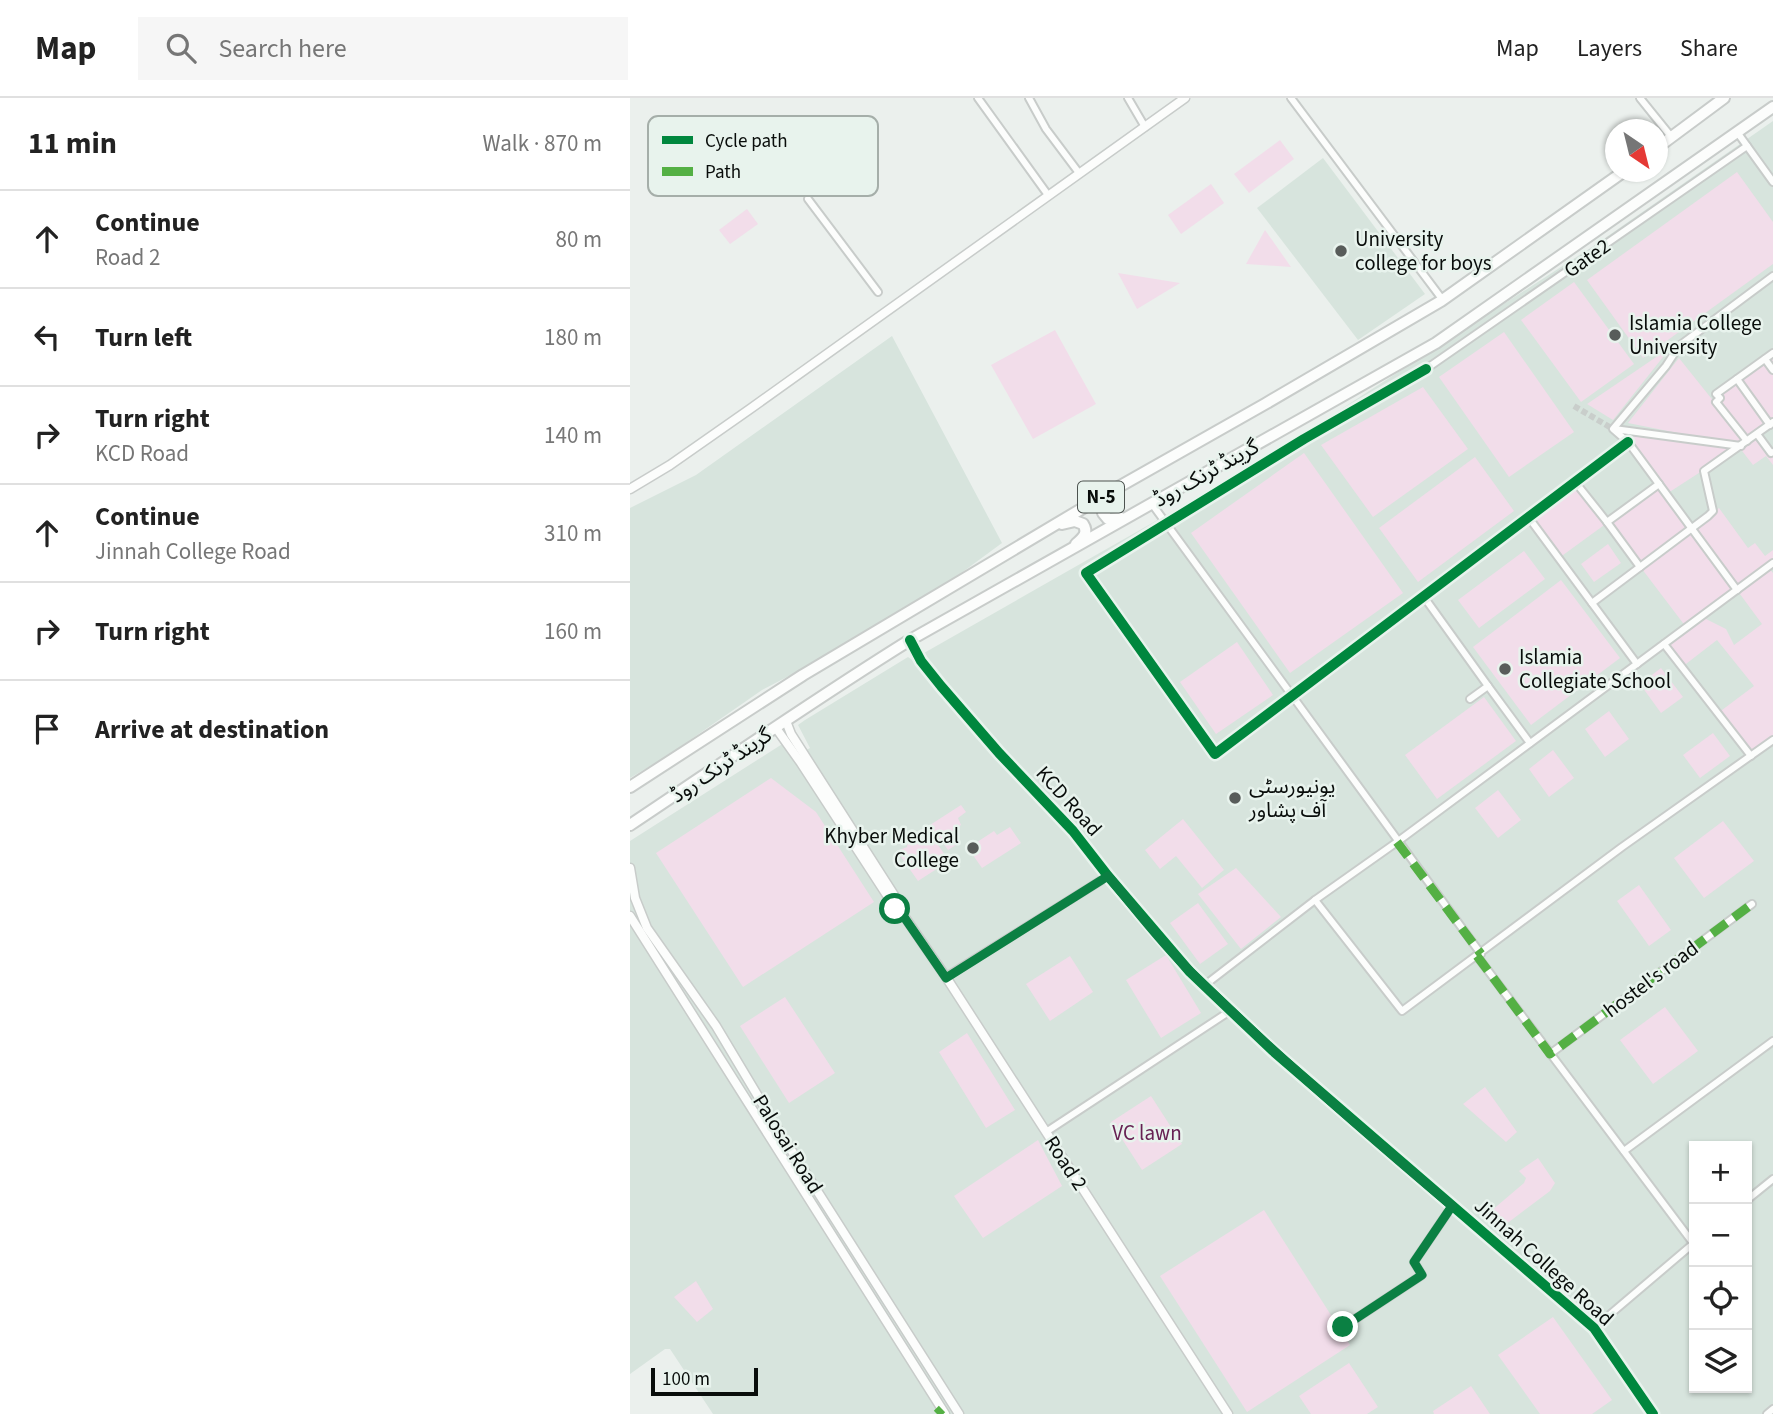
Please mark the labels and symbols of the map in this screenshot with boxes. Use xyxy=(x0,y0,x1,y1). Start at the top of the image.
legend xyxy=(648,116,878,196)
north arrow xyxy=(1605,119,1668,182)
text: Cycle path xyxy=(705,128,787,155)
text: Path xyxy=(705,159,741,186)
place label: University college for boys xyxy=(1355,224,1492,278)
street label: Gate2 xyxy=(1558,231,1616,285)
marker: University college for boys xyxy=(1333,243,1349,259)
place label: Islamia College University xyxy=(1629,308,1762,362)
marker: Islamia College University xyxy=(1607,327,1623,343)
street label: گرینڈ ٹرنک روڈ xyxy=(1148,431,1265,514)
road number: N-5 xyxy=(1078,482,1124,512)
place label: Islamia Collegiate School xyxy=(1519,642,1671,696)
marker: Islamia Collegiate School xyxy=(1497,661,1513,677)
street label: گرینڈ ٹرنک روڈ xyxy=(664,720,778,810)
street label: KCD Road xyxy=(1029,759,1109,843)
place label: یونیورسٹی آف پشاور xyxy=(1248,771,1335,825)
marker: یونیورسٹی آف پشاور xyxy=(1227,790,1243,806)
place label: Khyber Medical College xyxy=(824,821,959,875)
marker: Khyber Medical College xyxy=(965,840,981,856)
route start xyxy=(879,893,910,924)
street label: hostel's road xyxy=(1597,933,1705,1025)
street label: Palosai Road xyxy=(746,1089,830,1199)
park label: VC lawn xyxy=(1112,1118,1182,1148)
street label: Road 2 xyxy=(1037,1130,1095,1196)
street label: Jinnah College Road xyxy=(1468,1191,1620,1333)
route end xyxy=(1327,1311,1358,1342)
scale bar xyxy=(651,1365,758,1397)

